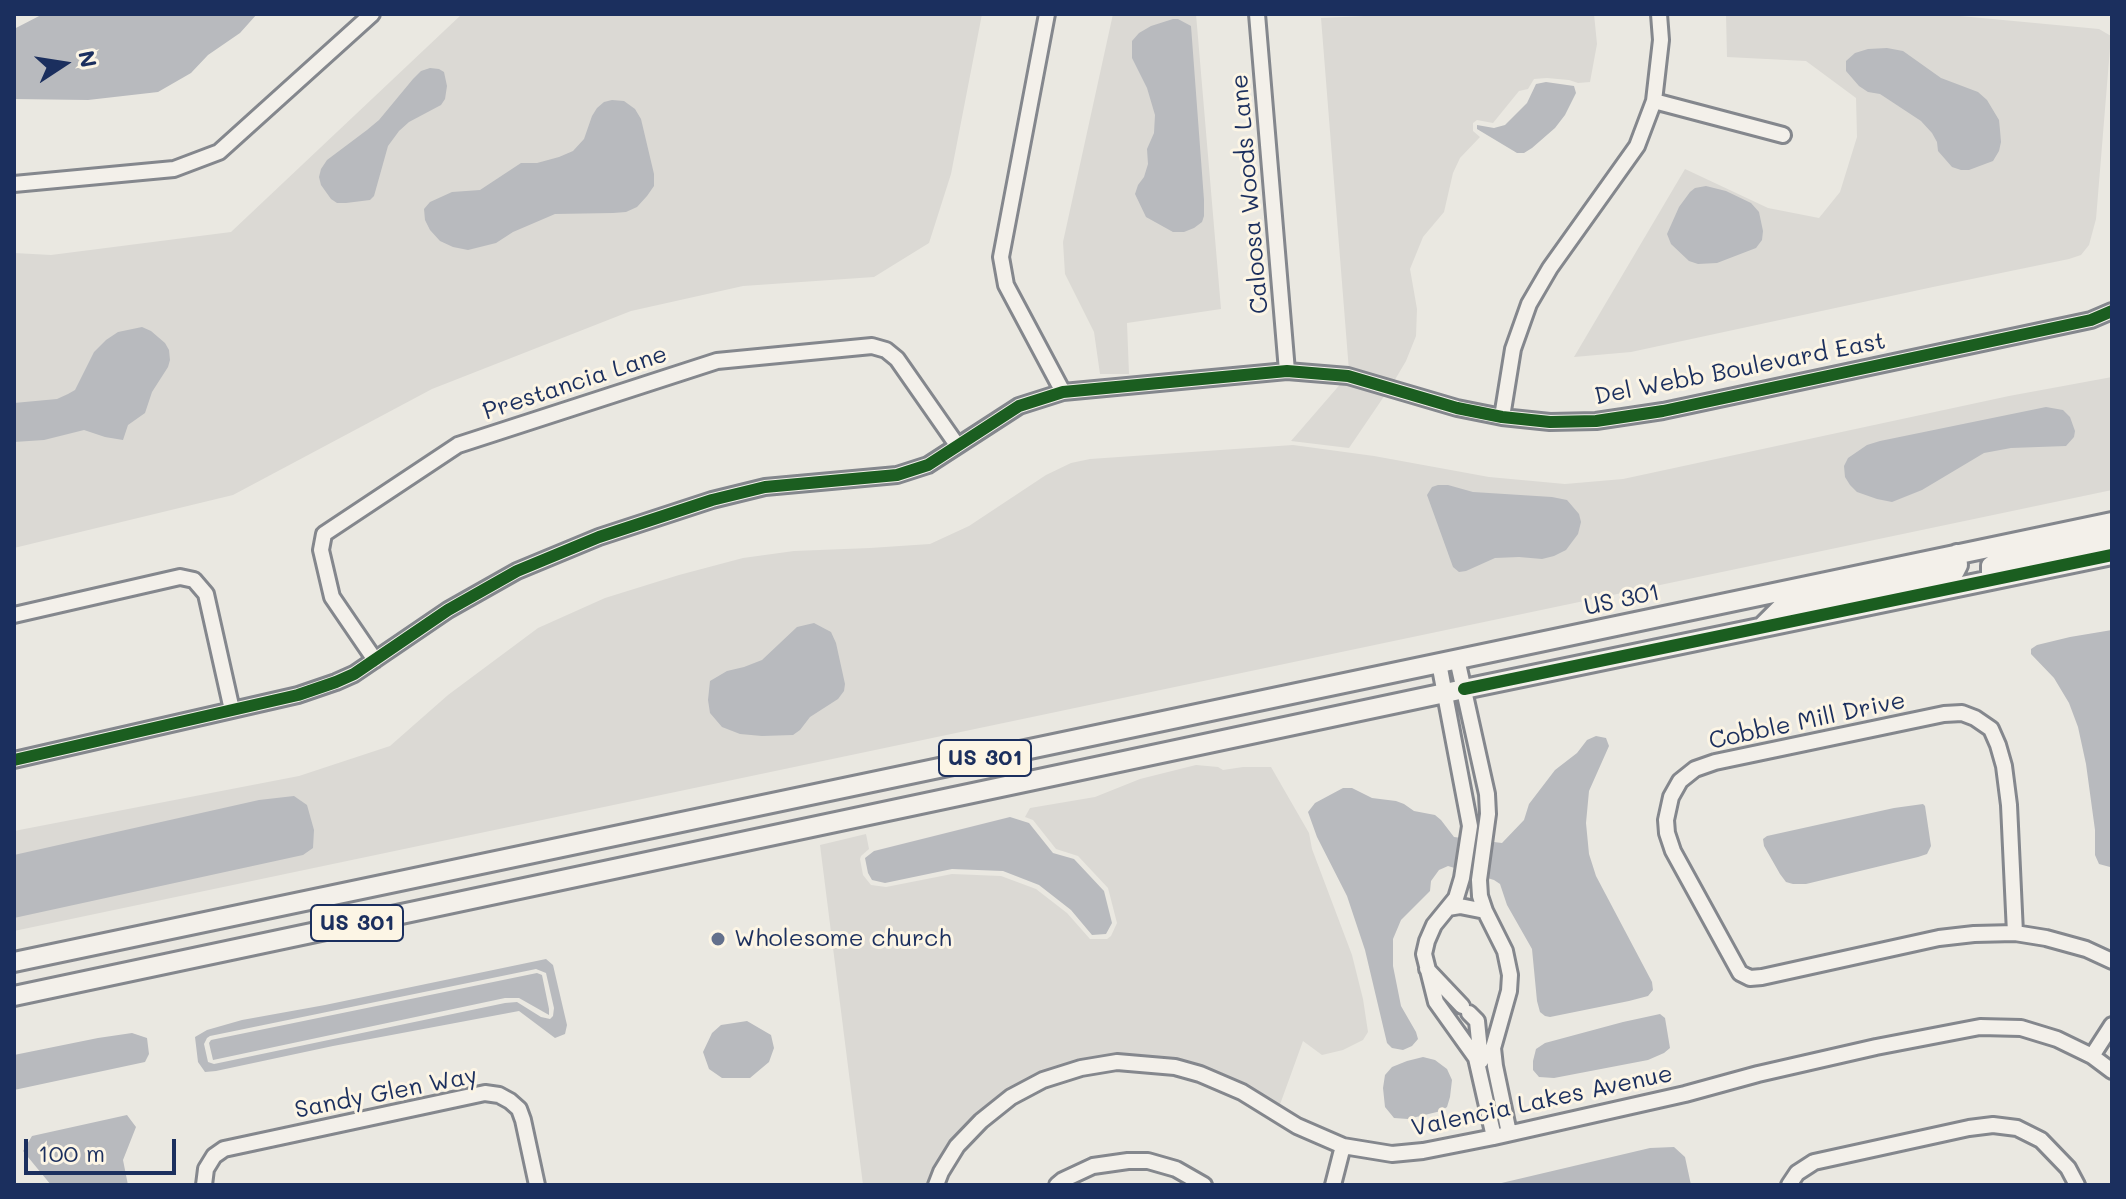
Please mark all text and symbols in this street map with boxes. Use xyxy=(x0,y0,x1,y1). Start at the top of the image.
north arrow xyxy=(24,24,104,104)
text: N xyxy=(72,48,104,70)
street label: Caloosa Woods Lane xyxy=(1225,73,1275,315)
street label: Del Webb Boulevard East xyxy=(1592,327,1888,411)
street label: Prestancia Lane xyxy=(479,340,671,426)
street label: US 301 xyxy=(1581,578,1663,622)
street label: Cobble Mill Drive xyxy=(1706,686,1908,756)
road number: US 301 xyxy=(939,740,1031,776)
road number: US 301 xyxy=(311,905,403,941)
place label: Wholesome church xyxy=(734,925,952,953)
marker: Wholesome church xyxy=(709,930,727,948)
street label: Valencia Lakes Avenue xyxy=(1409,1059,1675,1143)
street label: Sandy Glen Way xyxy=(292,1061,480,1125)
scale bar xyxy=(28,1123,180,1173)
text: 100 m xyxy=(38,1137,105,1168)

